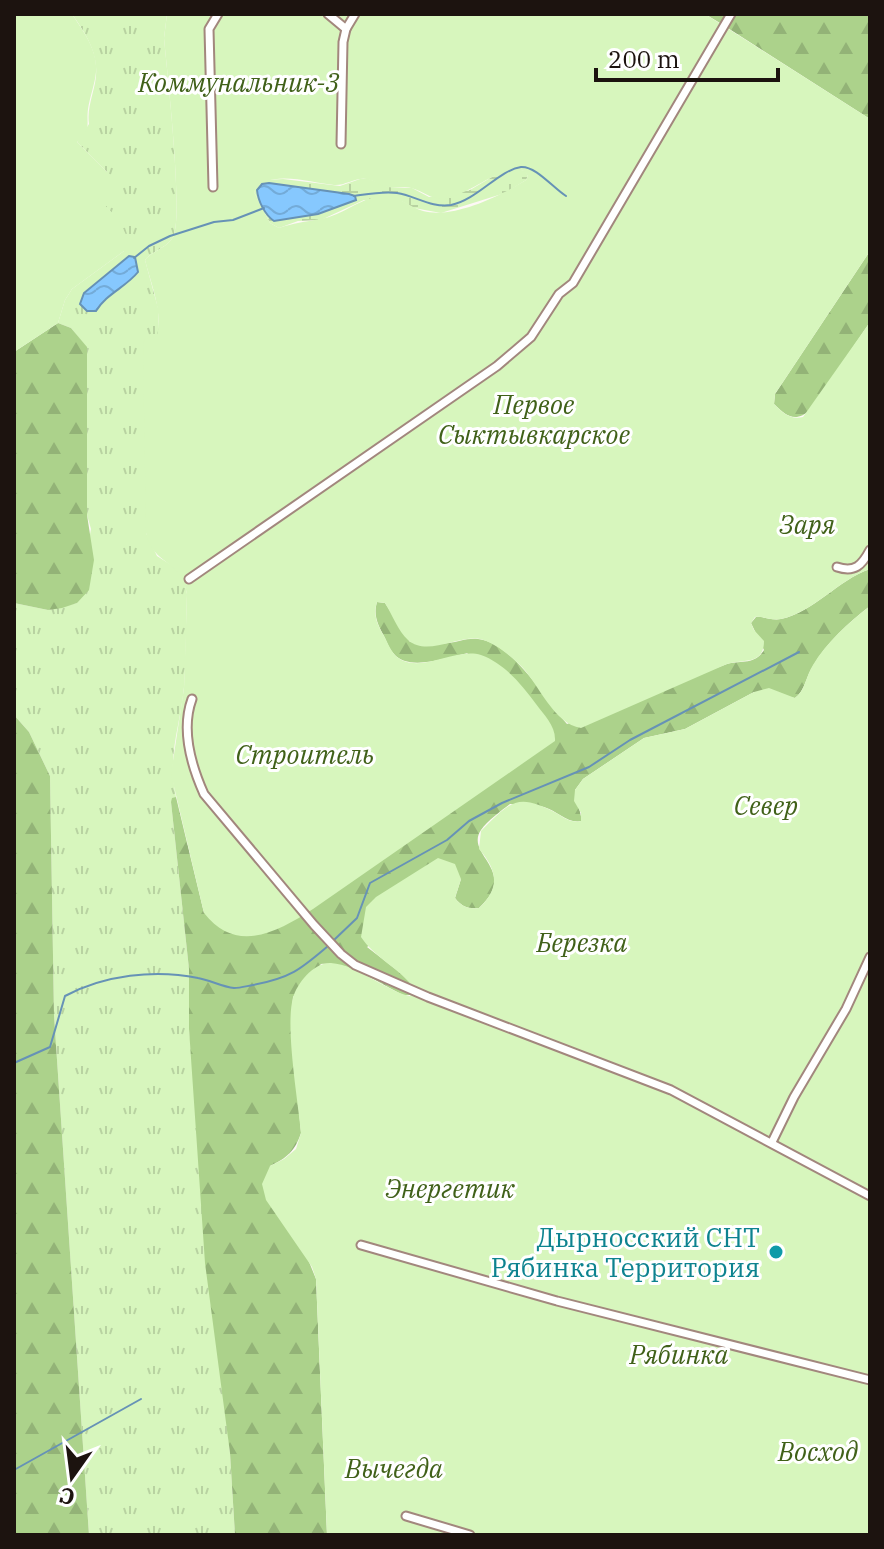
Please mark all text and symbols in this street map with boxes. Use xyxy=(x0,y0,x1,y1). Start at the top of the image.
scale bar xyxy=(596,32,778,82)
text: 200 m xyxy=(608,43,680,75)
park label: Коммунальник-3 xyxy=(137,65,340,99)
park label: Первое Сыктывкарское xyxy=(438,387,630,451)
park label: Заря xyxy=(779,507,835,541)
park label: Строитель xyxy=(235,737,375,771)
park label: Север xyxy=(734,788,798,822)
park label: Березка xyxy=(535,925,628,959)
park label: Энергетик xyxy=(385,1171,516,1205)
place label: Дырносский СНТ Рябинка Территория xyxy=(491,1220,760,1284)
marker: Дырносский СНТ Рябинка Территория xyxy=(767,1243,785,1261)
park label: Рябинка xyxy=(629,1337,728,1371)
park label: Восход xyxy=(777,1434,858,1468)
north arrow xyxy=(32,1437,112,1517)
park label: Вычегда xyxy=(344,1451,443,1485)
text: С xyxy=(56,1481,78,1513)

